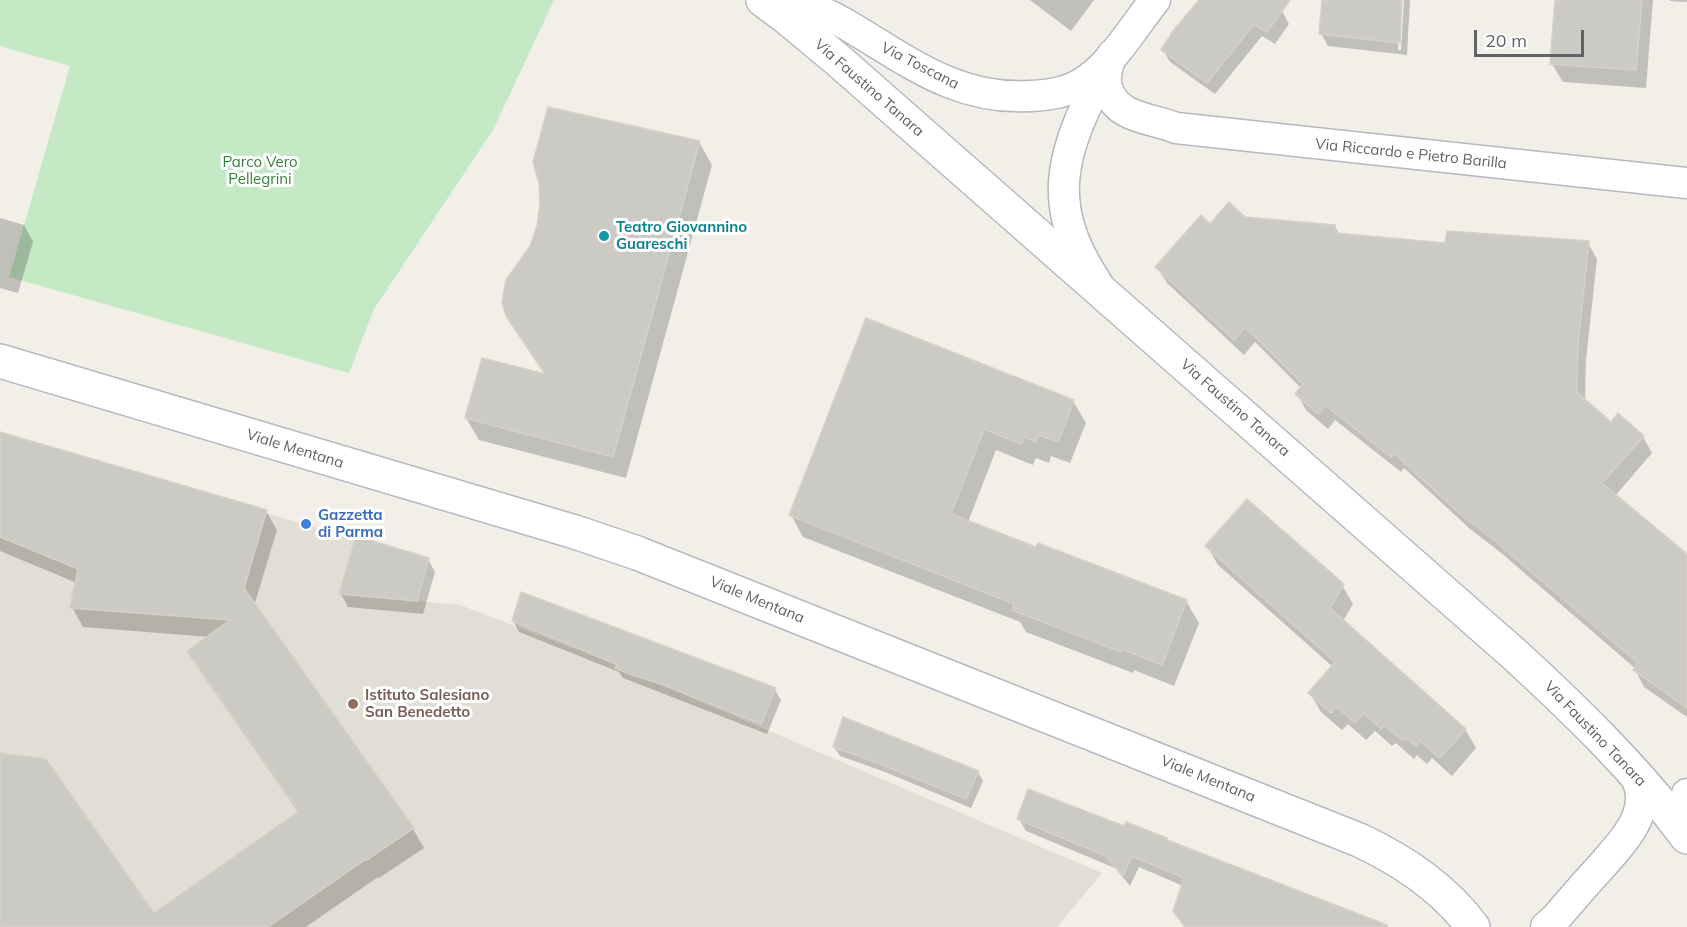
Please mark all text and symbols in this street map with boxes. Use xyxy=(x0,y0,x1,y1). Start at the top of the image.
scale bar xyxy=(1477,18,1586,56)
text: 20 m xyxy=(1485,29,1527,52)
street label: Via Faustino Tanara xyxy=(811,36,927,140)
street label: Via Toscana xyxy=(878,39,962,93)
street label: Via Riccardo e Pietro Barilla xyxy=(1314,135,1508,173)
park label: Parco Vero Pellegrini xyxy=(222,153,298,188)
place label: Teatro Giovannino Guareschi xyxy=(616,218,747,253)
marker: Teatro Giovannino Guareschi xyxy=(597,229,611,243)
street label: Via Faustino Tanara xyxy=(1177,356,1293,460)
street label: Viale Mentana xyxy=(244,426,346,472)
place label: Gazzetta di Parma xyxy=(318,506,383,541)
marker: Gazzetta di Parma xyxy=(299,517,313,531)
street label: Viale Mentana xyxy=(707,573,807,627)
street label: Via Faustino Tanara xyxy=(1540,678,1650,790)
place label: Istituto Salesiano San Benedetto xyxy=(365,686,489,721)
marker: Istituto Salesiano San Benedetto xyxy=(346,697,360,711)
street label: Viale Mentana xyxy=(1158,752,1258,806)

